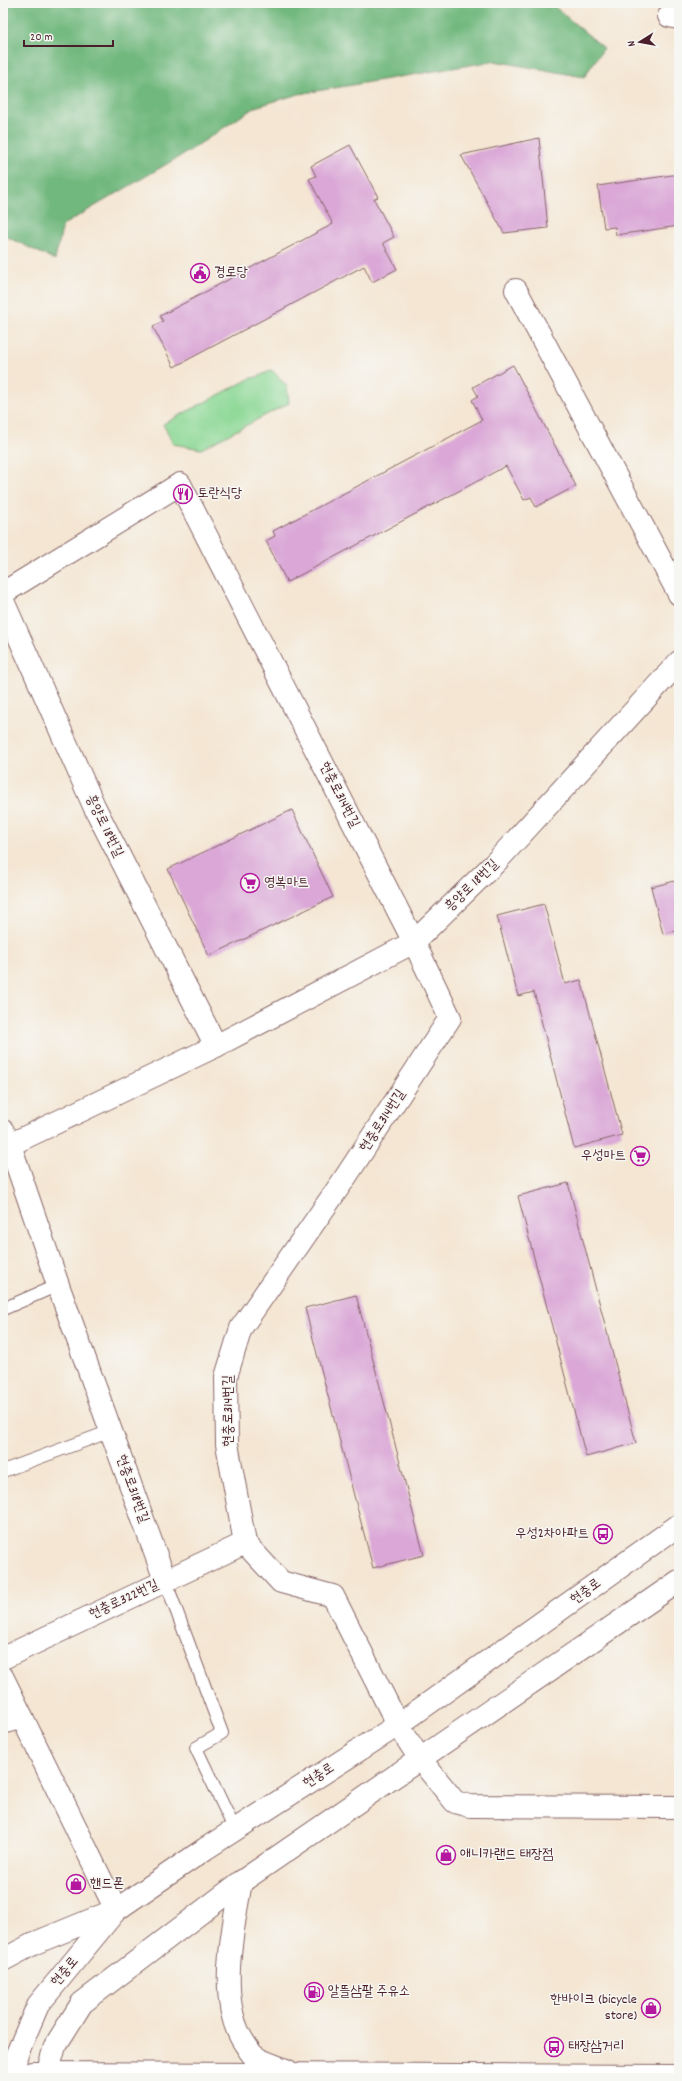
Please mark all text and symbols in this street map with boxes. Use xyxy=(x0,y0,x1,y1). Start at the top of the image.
scale bar xyxy=(24,22,113,48)
north arrow xyxy=(620,22,660,62)
text: 20 m xyxy=(30,29,53,46)
text: N xyxy=(624,39,641,48)
public building icon: 경로당 xyxy=(189,262,211,284)
place label: 경로당 xyxy=(214,263,249,283)
restaurant icon: 토란식당 xyxy=(172,483,194,505)
place label: 토란식당 xyxy=(197,484,243,504)
street label: 현충로314번길 xyxy=(314,759,364,832)
street label: 흥양로 18번길 xyxy=(80,791,128,862)
street label: 흥양로 18번길 xyxy=(441,855,504,917)
supermarket icon: 영복마트 xyxy=(239,872,261,894)
place label: 영복마트 xyxy=(264,873,309,893)
street label: 현충로314번길 xyxy=(355,1085,411,1156)
supermarket icon: 우성마트 xyxy=(629,1145,651,1167)
place label: 우성마트 xyxy=(581,1146,626,1166)
street label: 현충로314번길 xyxy=(219,1375,239,1447)
street label: 현충로318번길 xyxy=(110,1452,154,1527)
bus stop icon: 우성2차아파트 xyxy=(592,1523,614,1545)
place label: 우성2차아파트 xyxy=(515,1524,589,1544)
street label: 현충로 xyxy=(566,1574,606,1610)
street label: 현충로322번길 xyxy=(86,1575,163,1625)
street label: 현충로 xyxy=(299,1758,339,1794)
shop icon: 애니카랜드 태장점 xyxy=(435,1844,457,1866)
place label: 애니카랜드 태장점 xyxy=(460,1845,553,1865)
shop icon: 핸드폰 xyxy=(65,1873,87,1895)
place label: 핸드폰 xyxy=(90,1874,124,1894)
street label: 현충로 xyxy=(46,1953,84,1991)
fuel station icon: 알뜰삼팔 주유소 xyxy=(303,1981,325,2003)
place label: 알뜰삼팔 주유소 xyxy=(328,1982,410,2002)
place label: 한바이크 (bicycle store) xyxy=(550,1990,637,2026)
shop icon: 한바이크 (bicycle store) xyxy=(640,1997,662,2019)
bus stop icon: 태장삼거리 xyxy=(543,2036,565,2058)
place label: 태장삼거리 xyxy=(568,2037,624,2057)

